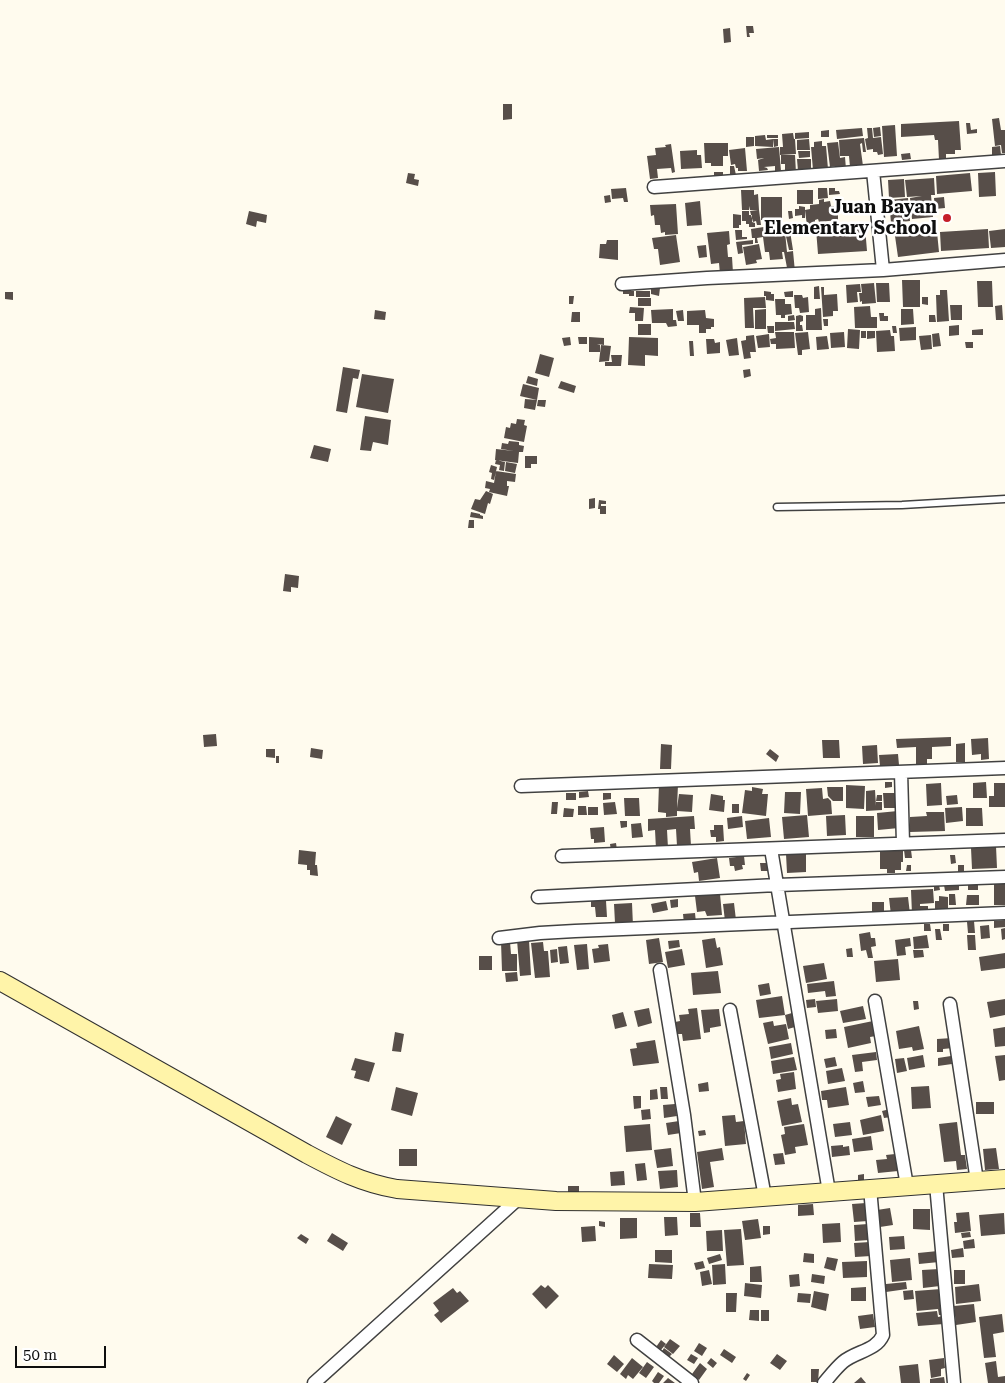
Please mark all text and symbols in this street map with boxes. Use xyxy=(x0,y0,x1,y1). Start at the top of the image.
place label: Juan Bayan Elementary School xyxy=(764,197,937,240)
marker: Juan Bayan Elementary School xyxy=(941,212,953,224)
scale bar xyxy=(18,1336,109,1368)
text: 50 m xyxy=(23,1346,57,1364)

